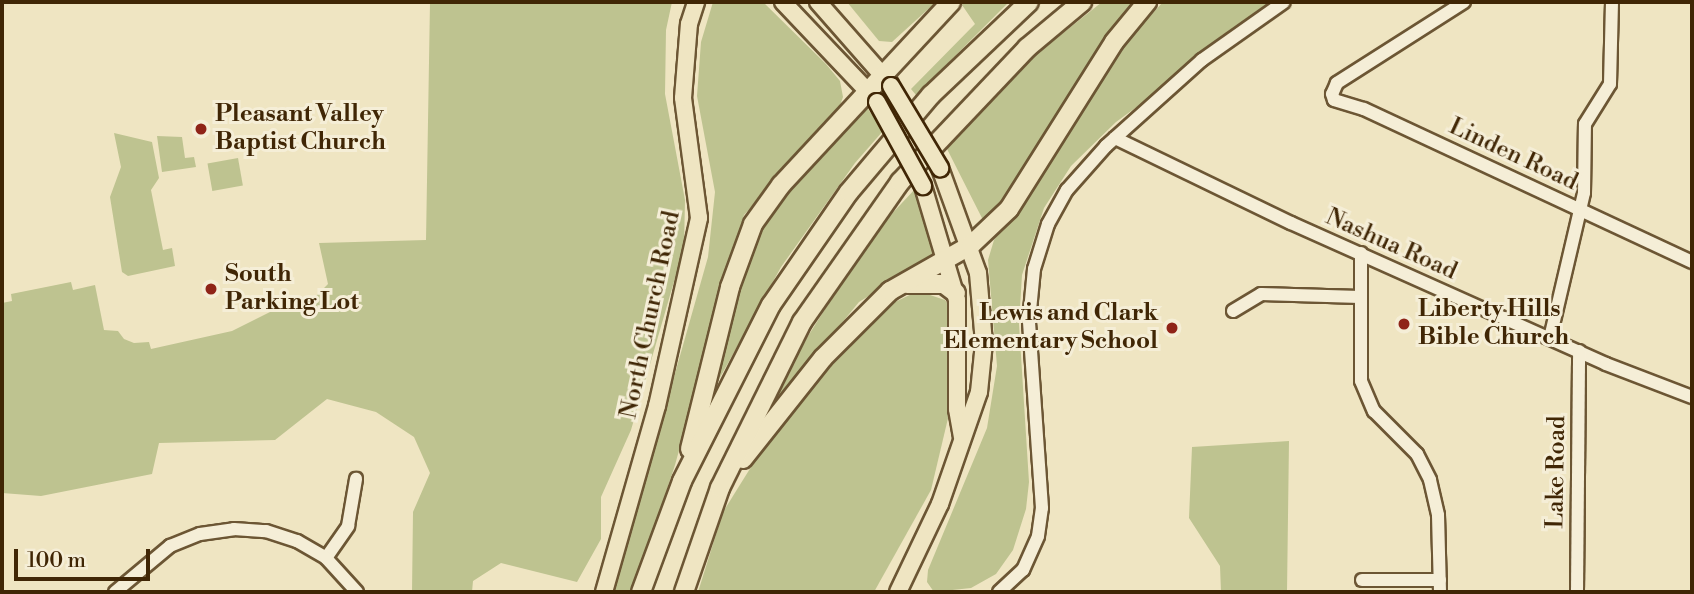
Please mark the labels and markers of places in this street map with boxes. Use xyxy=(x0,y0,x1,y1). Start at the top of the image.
place label: Pleasant Valley Baptist Church xyxy=(215,101,386,157)
marker: Pleasant Valley Baptist Church xyxy=(193,121,209,137)
place label: South Parking Lot xyxy=(225,261,359,317)
marker: South Parking Lot xyxy=(203,281,219,297)
place label: Liberty Hills Bible Church xyxy=(1418,296,1569,352)
place label: Lewis and Clark Elementary School xyxy=(943,300,1158,356)
marker: Liberty Hills Bible Church xyxy=(1396,316,1412,332)
marker: Lewis and Clark Elementary School xyxy=(1164,320,1180,336)

